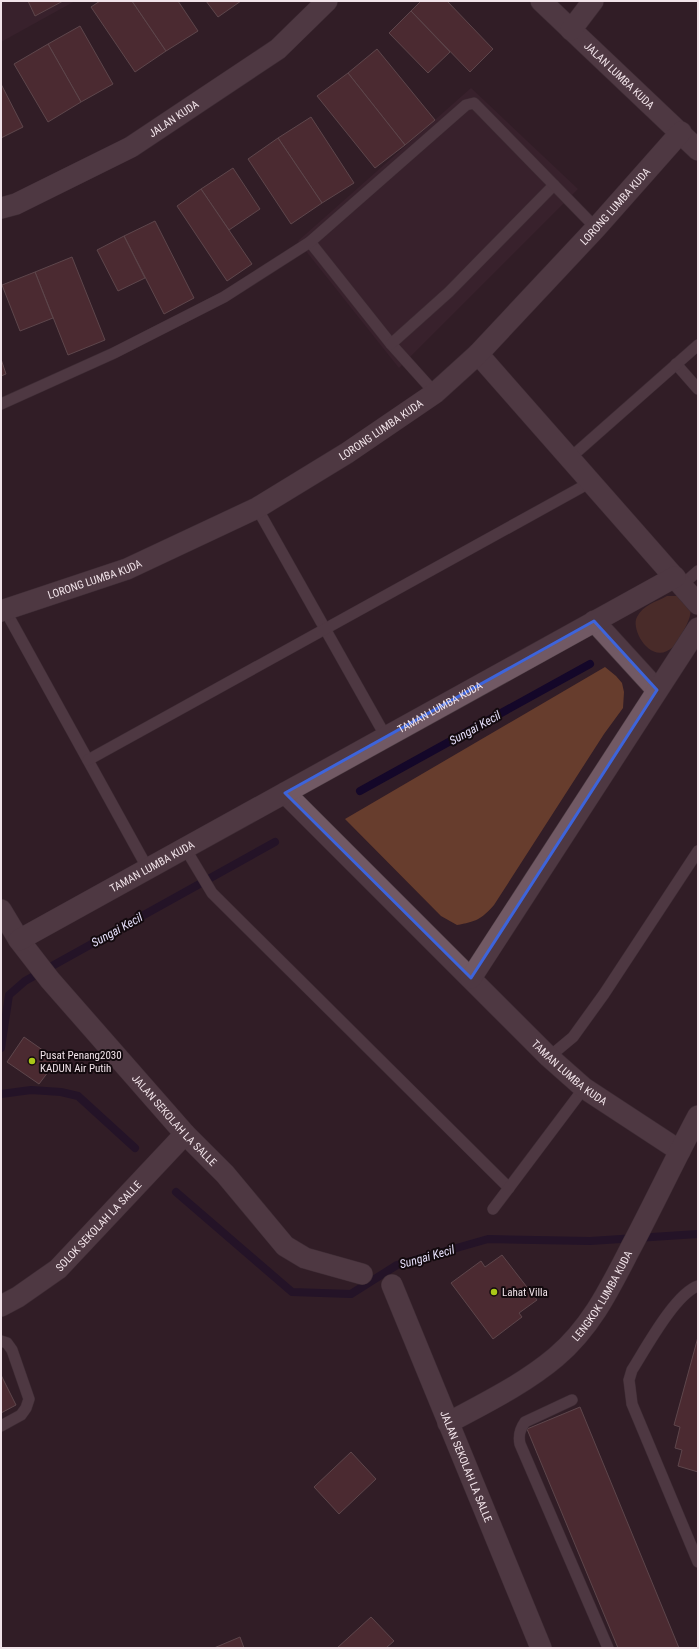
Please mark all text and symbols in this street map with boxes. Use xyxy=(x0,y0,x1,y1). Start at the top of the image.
street label: JALAN LUMBA KUDA xyxy=(582,39,658,112)
street label: JALAN KUDA xyxy=(146,97,202,140)
street label: LORONG LUMBA KUDA xyxy=(577,165,653,247)
street label: LORONG LUMBA KUDA xyxy=(336,396,426,463)
street label: LORONG LUMBA KUDA xyxy=(46,556,145,601)
street label: TAMAN LUMBA KUDA xyxy=(395,678,485,736)
water label: Sungai Kecil xyxy=(447,708,503,748)
street label: TAMAN LUMBA KUDA xyxy=(107,837,197,895)
water label: Sungai Kecil xyxy=(89,910,145,950)
street label: TAMAN LUMBA KUDA xyxy=(529,1037,610,1108)
place label: Pusat Penang2030 KADUN Air Putih xyxy=(40,1049,122,1075)
marker: Pusat Penang2030 KADUN Air Putih xyxy=(27,1056,37,1066)
street label: JALAN SEKOLAH LA SALLE xyxy=(129,1072,220,1169)
street label: SOLOK SEKOLAH LA SALLE xyxy=(53,1178,144,1274)
water label: Sungai Kecil xyxy=(398,1242,456,1272)
street label: LENGKOK LUMBA KUDA xyxy=(569,1248,635,1344)
place label: Lahat Villa xyxy=(502,1286,548,1299)
marker: Lahat Villa xyxy=(489,1287,499,1297)
street label: JALAN SEKOLAH LA SALLE xyxy=(438,1409,495,1525)

